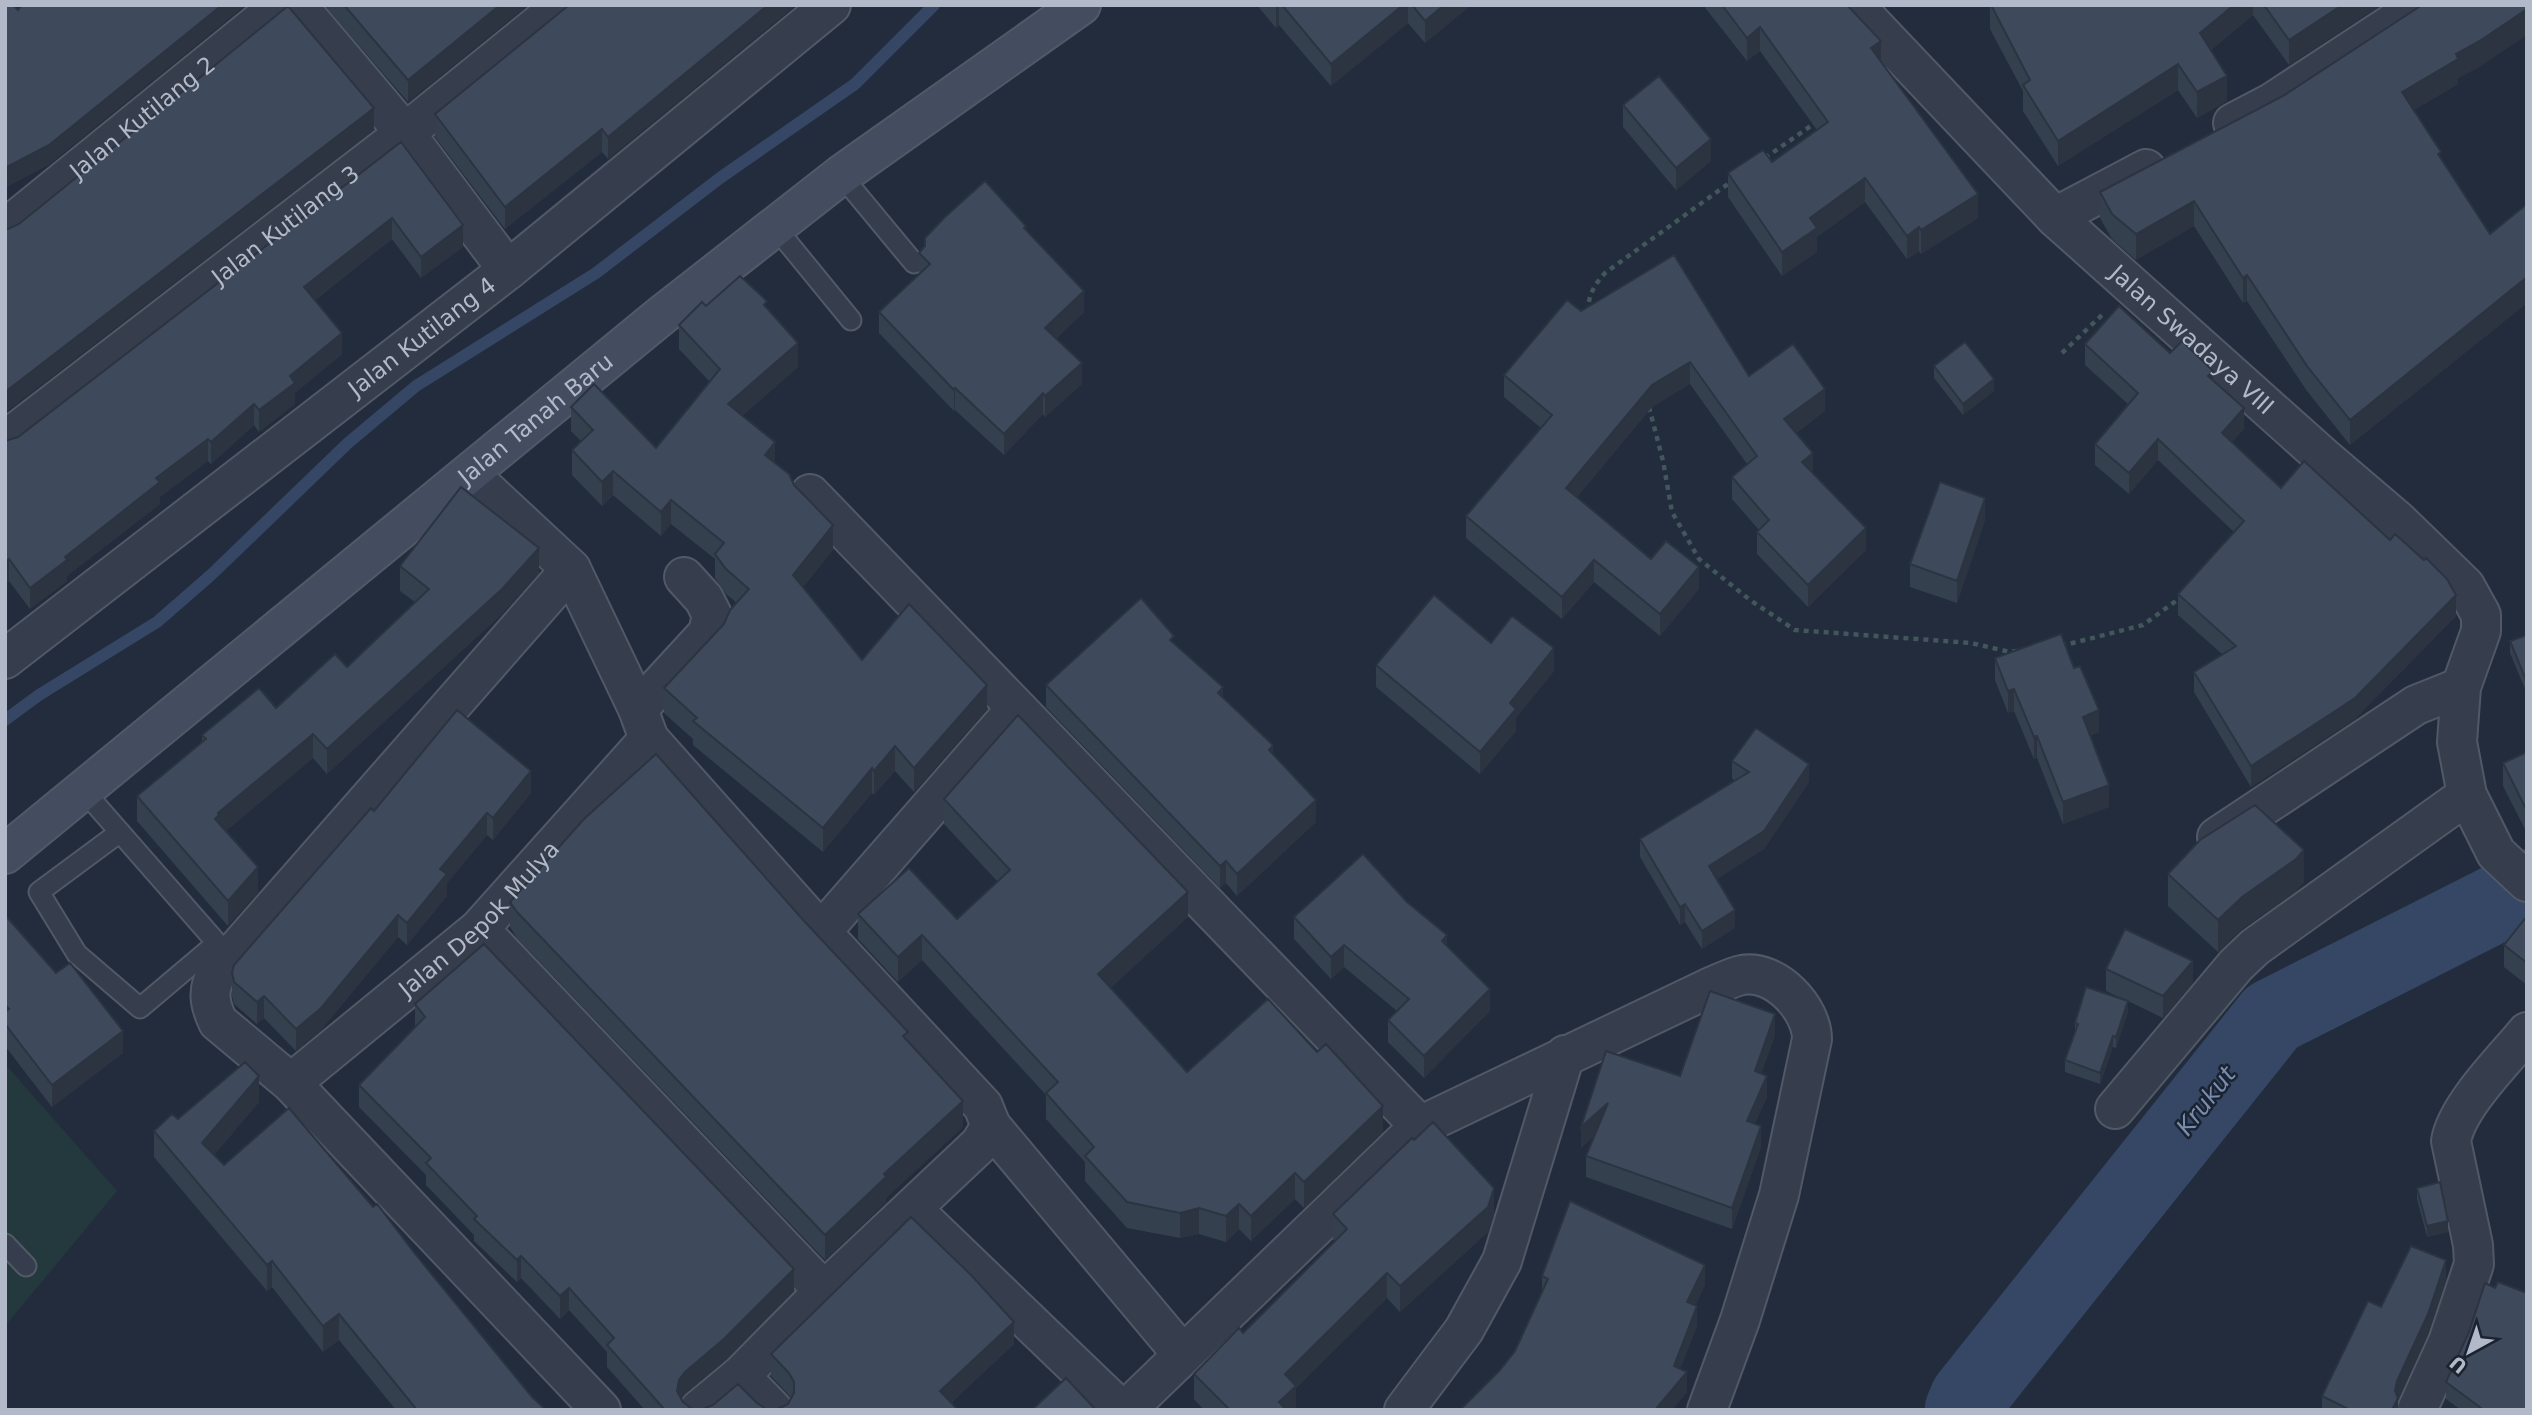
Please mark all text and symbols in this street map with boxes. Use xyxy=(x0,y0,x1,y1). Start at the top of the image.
street label: Jalan Kutilang 2 xyxy=(63,51,220,185)
street label: Jalan Kutilang 3 xyxy=(205,160,364,291)
street label: Jalan Swadaya VIII xyxy=(2103,258,2279,420)
street label: Jalan Kutilang 4 xyxy=(342,272,501,403)
street label: Jalan Tanah Baru xyxy=(451,348,618,491)
street label: Jalan Depok Mulya xyxy=(392,836,564,1003)
water label: Krukut xyxy=(2171,1060,2242,1141)
north arrow xyxy=(2434,1317,2504,1387)
text: U xyxy=(2445,1352,2471,1378)

